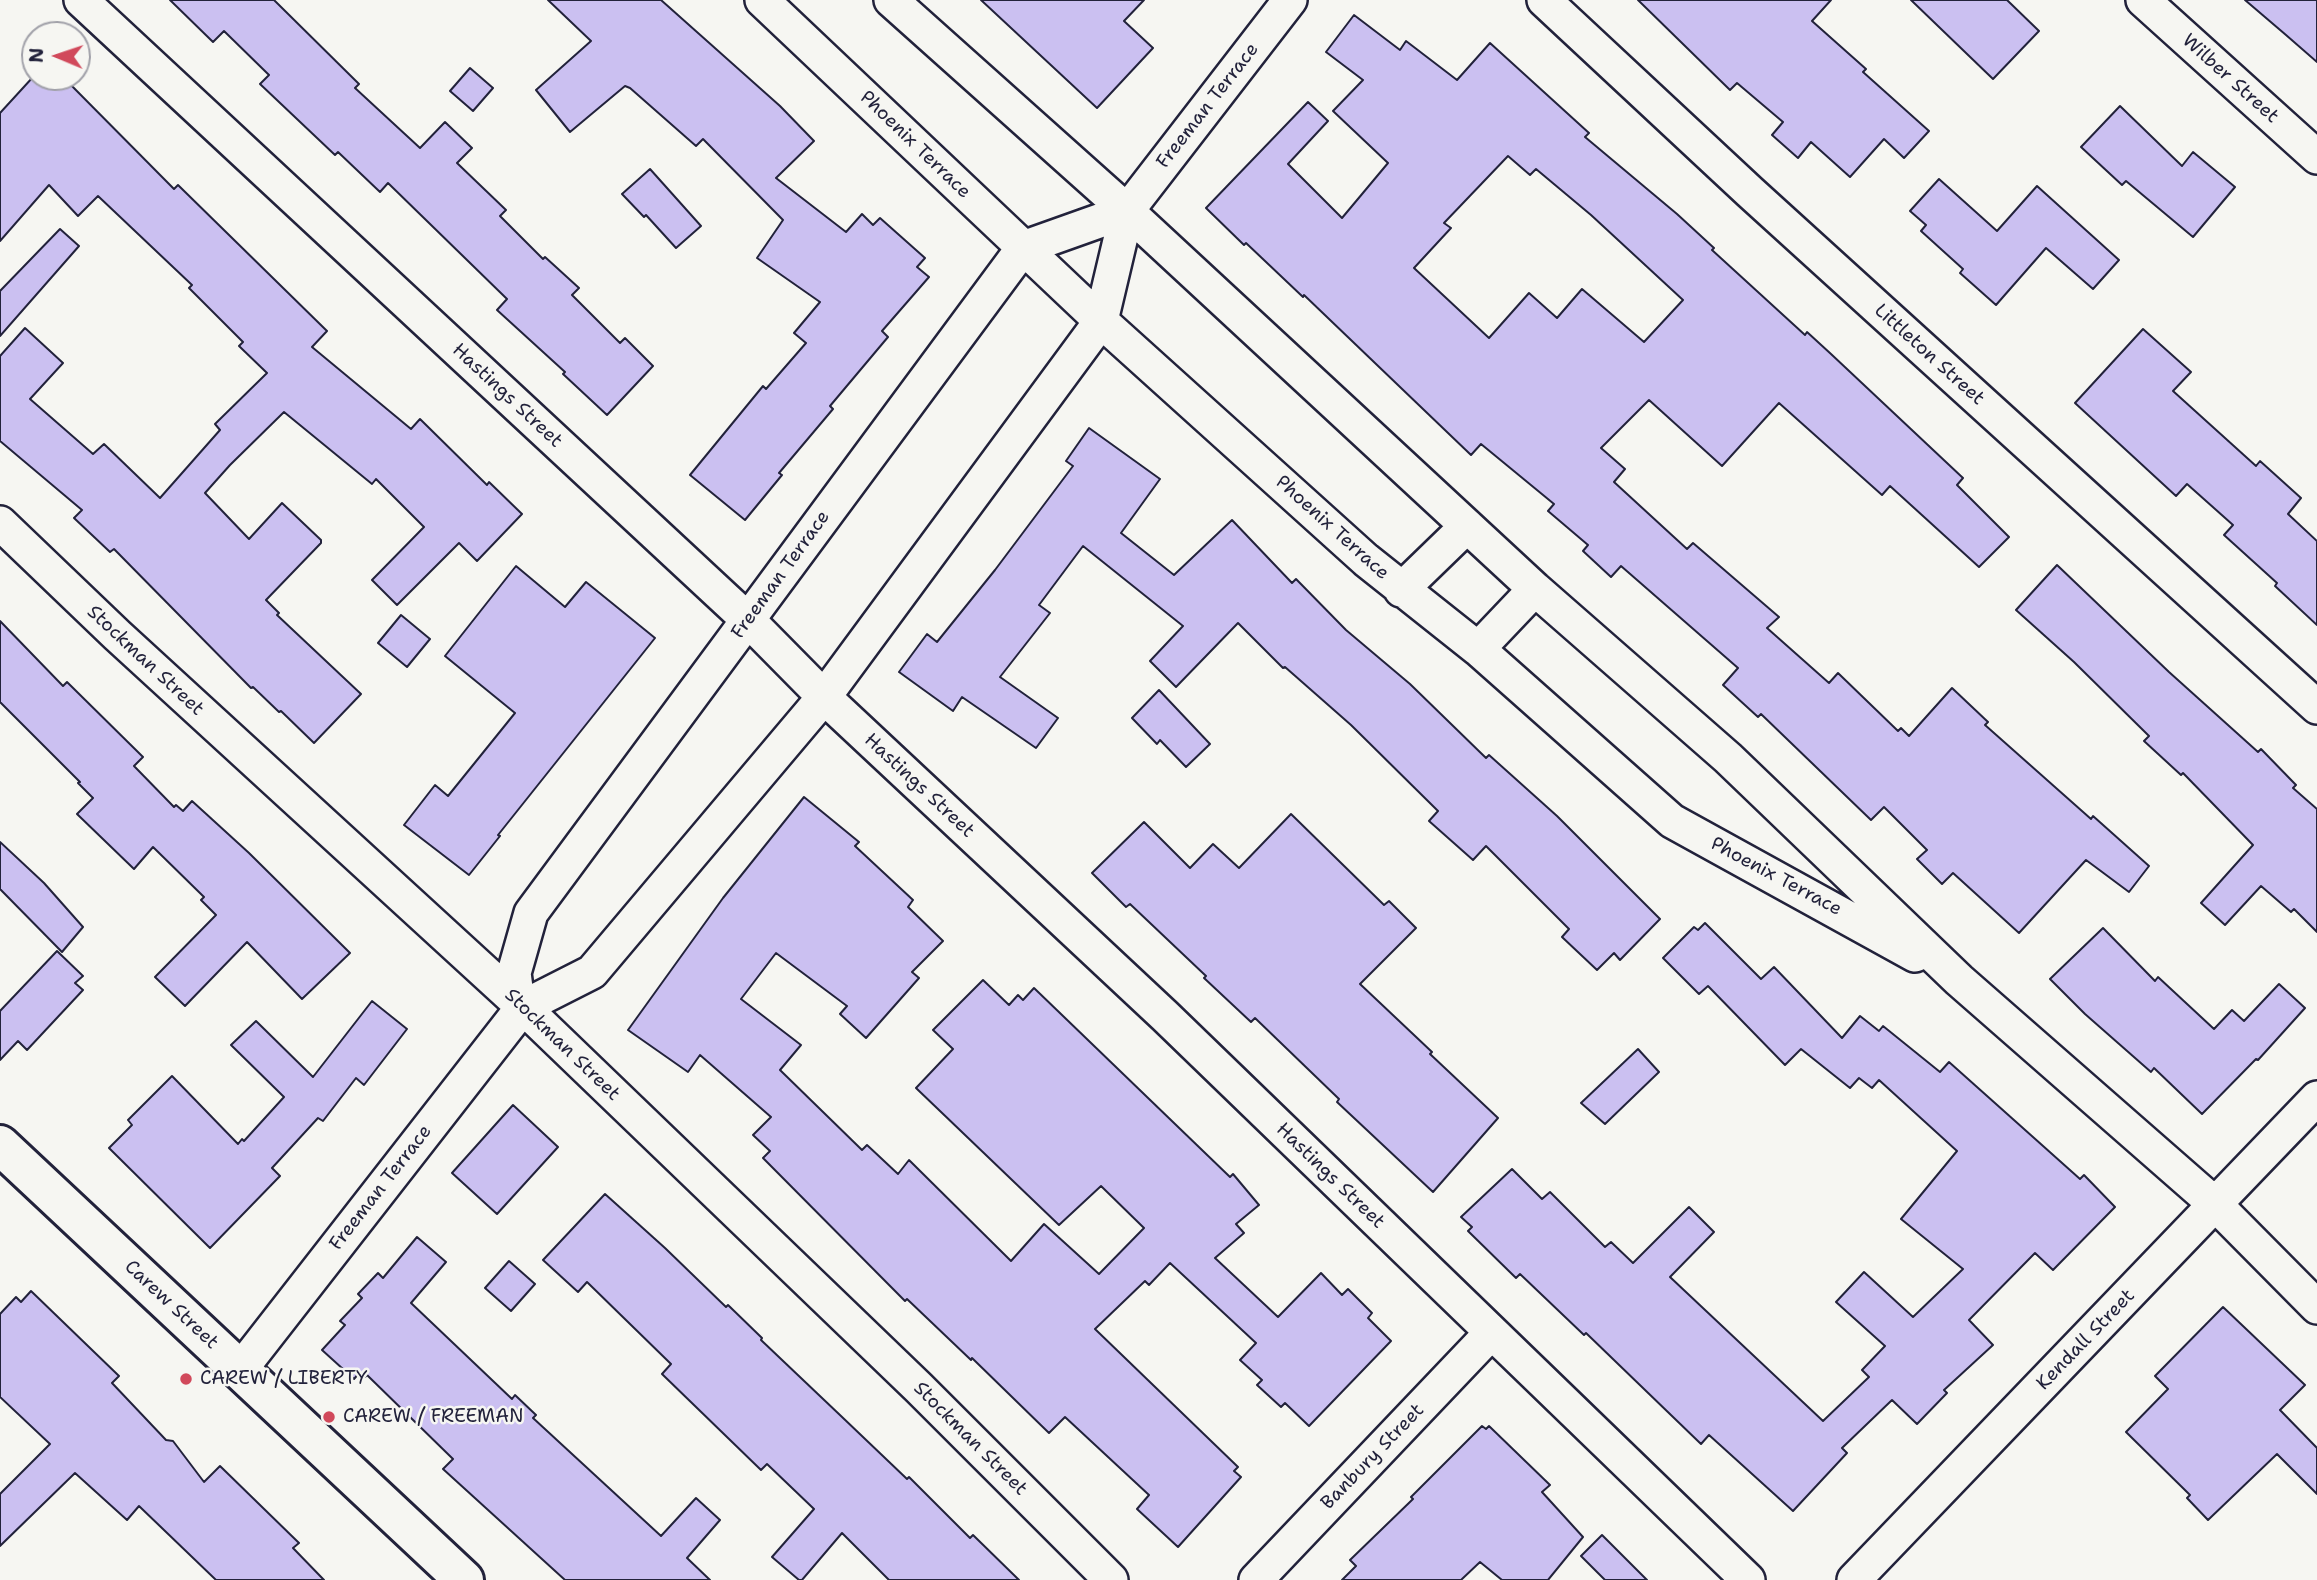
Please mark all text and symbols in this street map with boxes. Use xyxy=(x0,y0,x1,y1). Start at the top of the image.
north arrow xyxy=(21,21,91,91)
street label: Wilber Street xyxy=(2177,30,2283,128)
street label: Freeman Terrace xyxy=(1152,39,1264,173)
text: N xyxy=(24,47,49,63)
street label: Phoenix Terrace xyxy=(855,86,975,204)
street label: Littleton Street xyxy=(1869,300,1989,410)
street label: Hastings Street xyxy=(447,339,567,453)
street label: Phoenix Terrace xyxy=(1270,471,1394,585)
street label: Freeman Terrace xyxy=(727,507,835,643)
street label: Stockman Street xyxy=(82,601,208,721)
street label: Hastings Street xyxy=(859,729,979,843)
street label: Phoenix Terrace xyxy=(1707,833,1845,921)
street label: Stockman Street xyxy=(500,984,624,1106)
street label: Hastings Street xyxy=(1271,1118,1389,1234)
street label: Freeman Terrace xyxy=(325,1121,437,1255)
street label: Carew Street xyxy=(119,1256,223,1354)
street label: Kendall Street xyxy=(2032,1285,2140,1395)
place label: CAREW / LIBERTY xyxy=(200,1368,367,1390)
marker: CAREW / LIBERTY xyxy=(178,1371,194,1387)
street label: Stockman Street xyxy=(908,1377,1032,1501)
street label: Banbury Street xyxy=(1317,1399,1429,1515)
place label: CAREW / FREEMAN xyxy=(343,1406,524,1428)
marker: CAREW / FREEMAN xyxy=(321,1409,337,1425)

